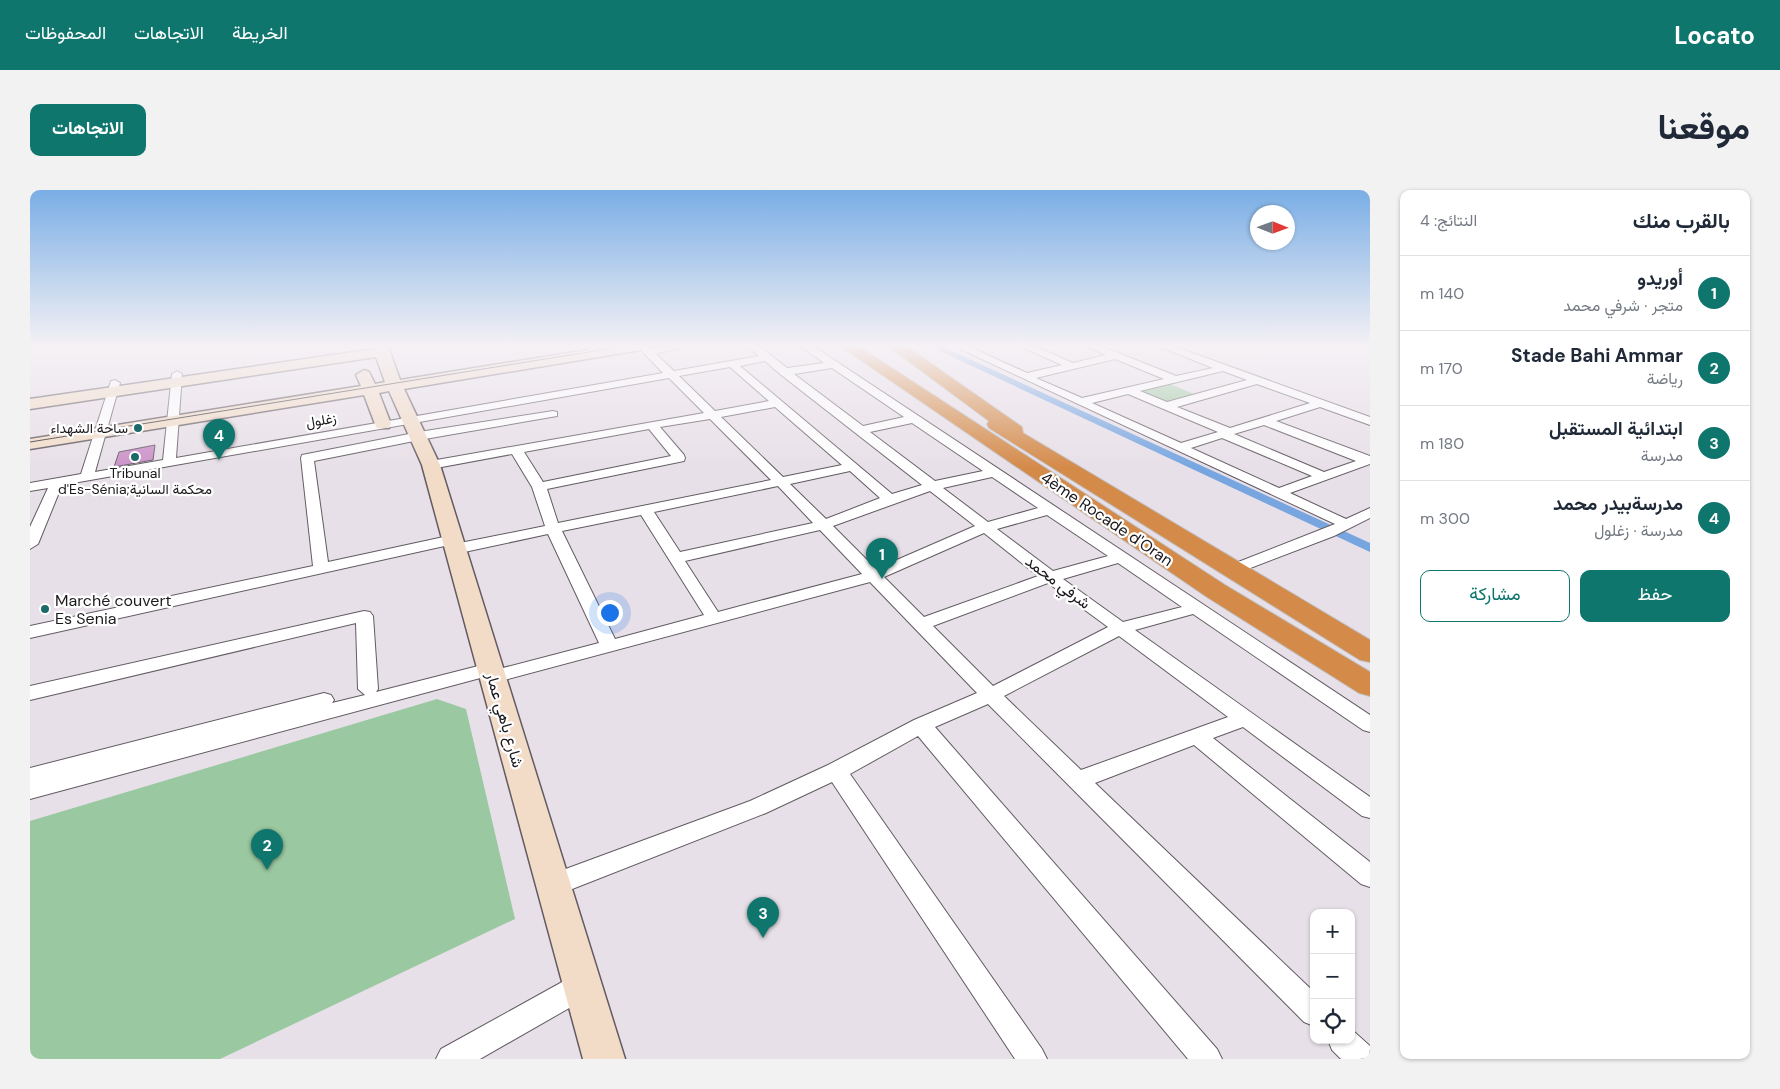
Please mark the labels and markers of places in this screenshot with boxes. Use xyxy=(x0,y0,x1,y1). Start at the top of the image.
place label: ساحة الشهداء xyxy=(51,419,128,437)
pin: 4 xyxy=(203,419,235,460)
marker: ساحة الشهداء xyxy=(132,422,144,434)
marker: Tribunal d'Es-Sénia;محكمة السانية xyxy=(129,451,141,463)
place label: Tribunal d'Es-Sénia;محكمة السانية xyxy=(58,464,212,498)
pin: 1 xyxy=(866,538,898,579)
place label: Marché couvert Es Senia xyxy=(55,590,172,629)
marker: Marché couvert Es Senia xyxy=(39,603,51,615)
pin: 2 xyxy=(251,829,283,870)
pin: 3 xyxy=(747,897,779,938)

